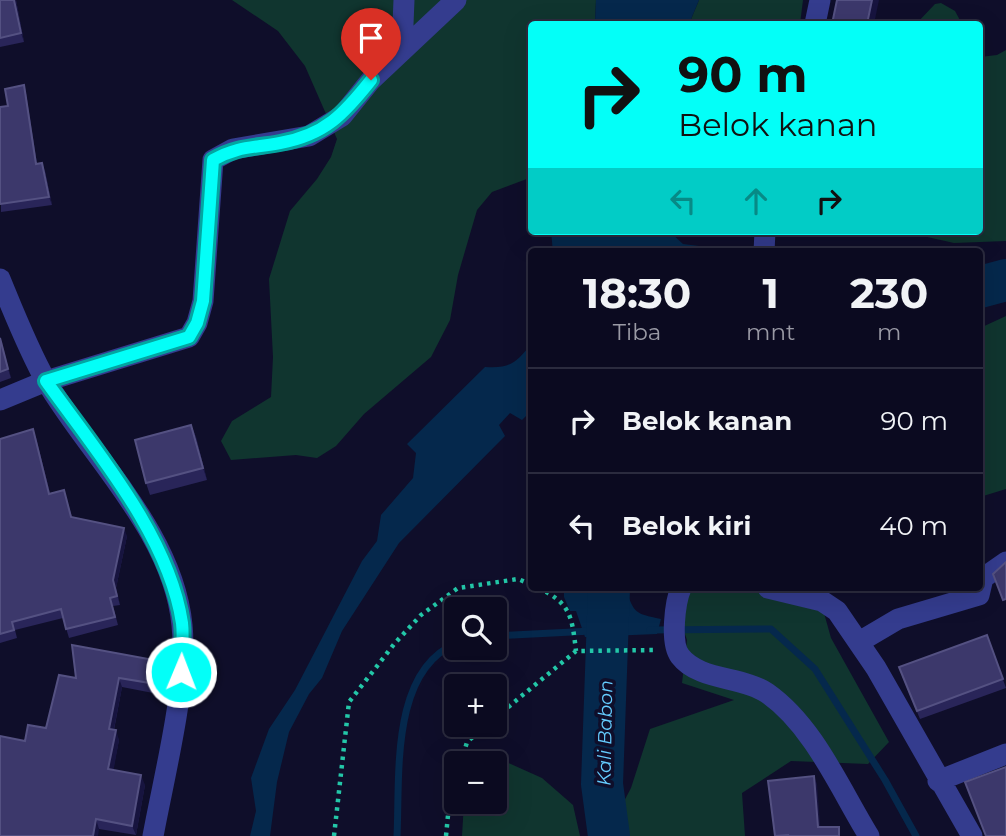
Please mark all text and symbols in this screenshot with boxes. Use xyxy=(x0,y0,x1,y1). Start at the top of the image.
pin xyxy=(341,8,401,80)
icon: arrive xyxy=(352,19,390,57)
text: 90 m xyxy=(678,45,808,104)
icon: right xyxy=(563,49,654,140)
text: Belok kanan xyxy=(678,105,878,144)
icon: left xyxy=(664,182,702,220)
icon: ahead xyxy=(737,182,775,220)
icon: right xyxy=(810,182,848,220)
text: 18:30 xyxy=(583,267,691,319)
text: 1 xyxy=(762,267,779,319)
text: 230 xyxy=(850,267,928,319)
text: Tiba xyxy=(613,318,661,346)
text: mnt xyxy=(746,318,795,346)
text: m xyxy=(877,318,901,346)
icon: right xyxy=(563,402,601,440)
text: Belok kanan xyxy=(622,405,792,437)
text: 90 m xyxy=(881,405,948,437)
icon: left xyxy=(563,507,601,545)
text: Belok kiri xyxy=(622,510,751,542)
text: 40 m xyxy=(879,510,948,542)
map controls xyxy=(444,597,507,814)
button: search xyxy=(444,597,507,660)
position arrow xyxy=(144,635,218,709)
button: + xyxy=(444,674,507,737)
water label: Kali Babon xyxy=(593,680,617,786)
button: − xyxy=(444,751,507,814)

